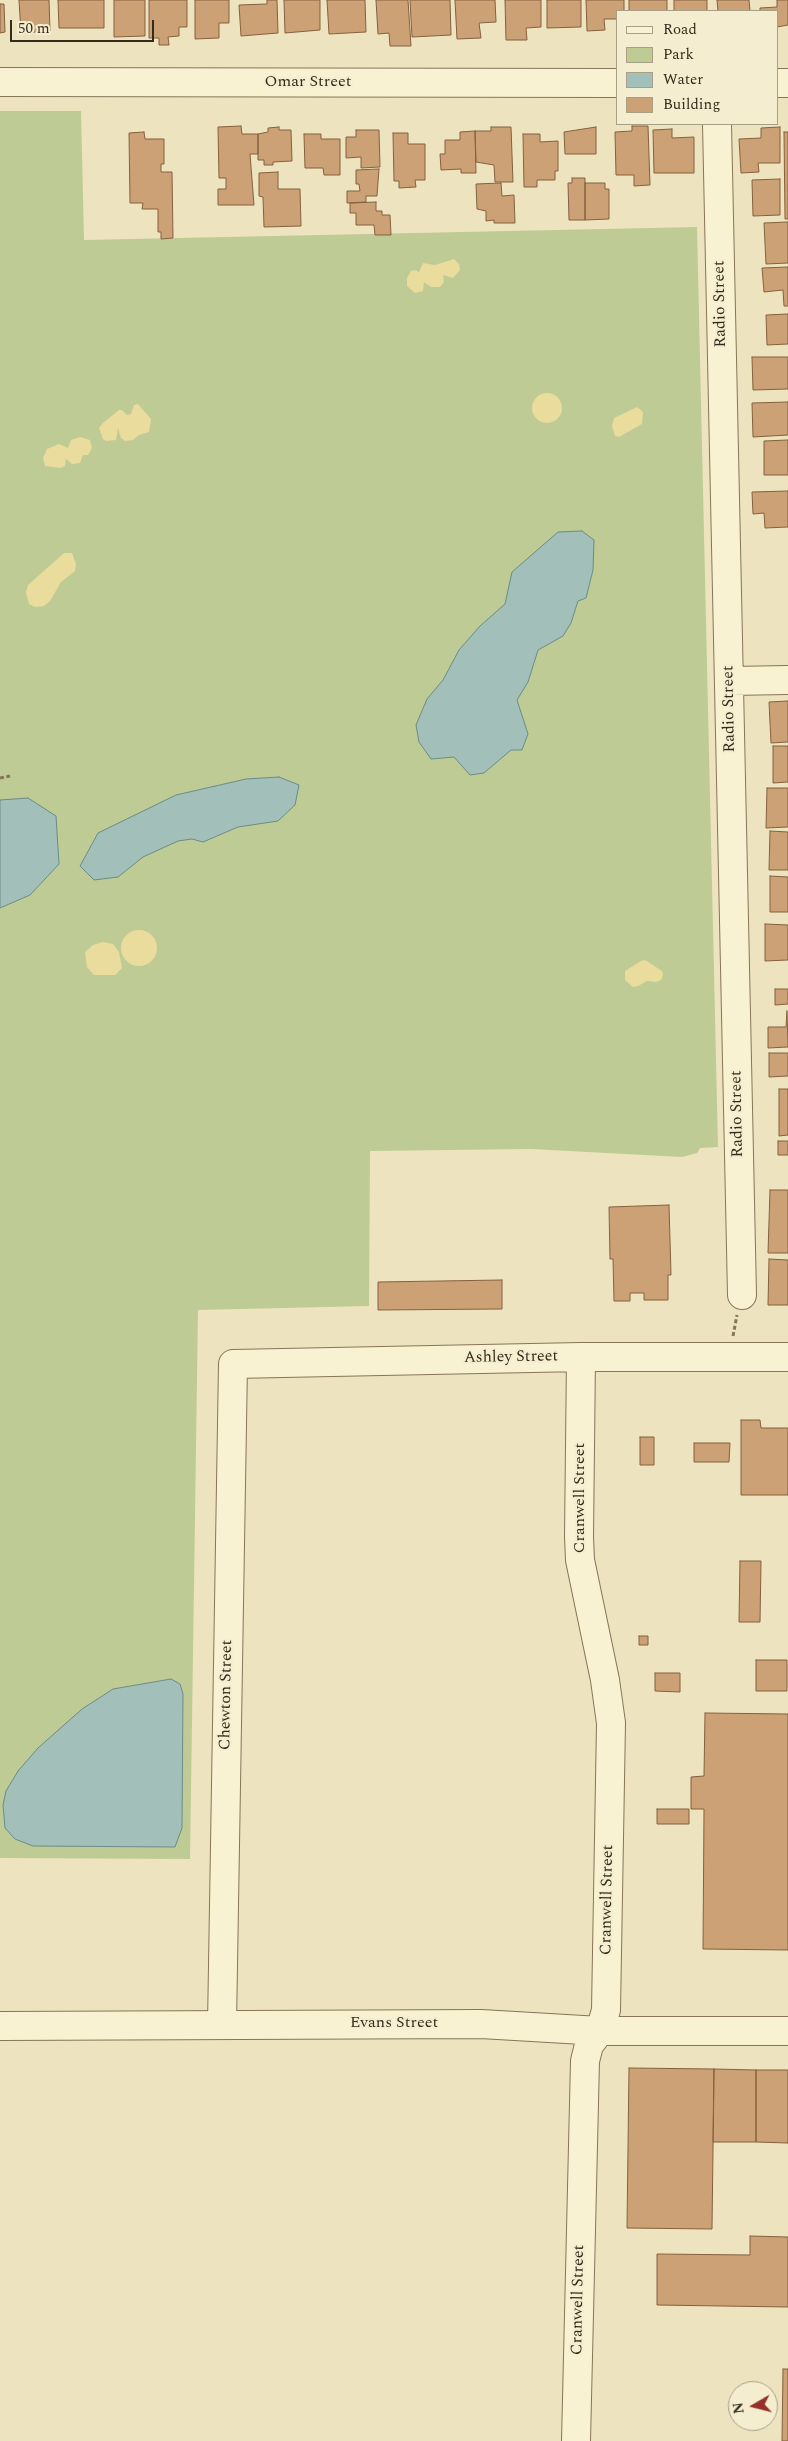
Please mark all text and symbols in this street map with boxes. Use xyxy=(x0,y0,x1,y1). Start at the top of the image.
scale bar xyxy=(12,10,156,42)
legend xyxy=(616,10,778,125)
text: 50 m xyxy=(18,17,50,40)
text: Road xyxy=(663,18,697,41)
text: Park xyxy=(663,43,694,66)
text: Water xyxy=(663,68,703,91)
street label: Omar Street xyxy=(265,73,351,93)
text: Building xyxy=(663,93,720,116)
street label: Radio Street xyxy=(711,260,731,348)
street label: Radio Street xyxy=(720,665,740,753)
street label: Radio Street xyxy=(728,1070,748,1158)
street label: Ashley Street xyxy=(464,1348,558,1368)
street label: Cranwell Street xyxy=(571,1443,591,1553)
street label: Chewton Street xyxy=(216,1640,238,1750)
street label: Cranwell Street xyxy=(597,1845,619,1955)
street label: Evans Street xyxy=(350,2014,438,2034)
street label: Cranwell Street xyxy=(568,2245,590,2355)
north arrow xyxy=(728,2381,778,2431)
text: N xyxy=(727,2401,750,2415)

